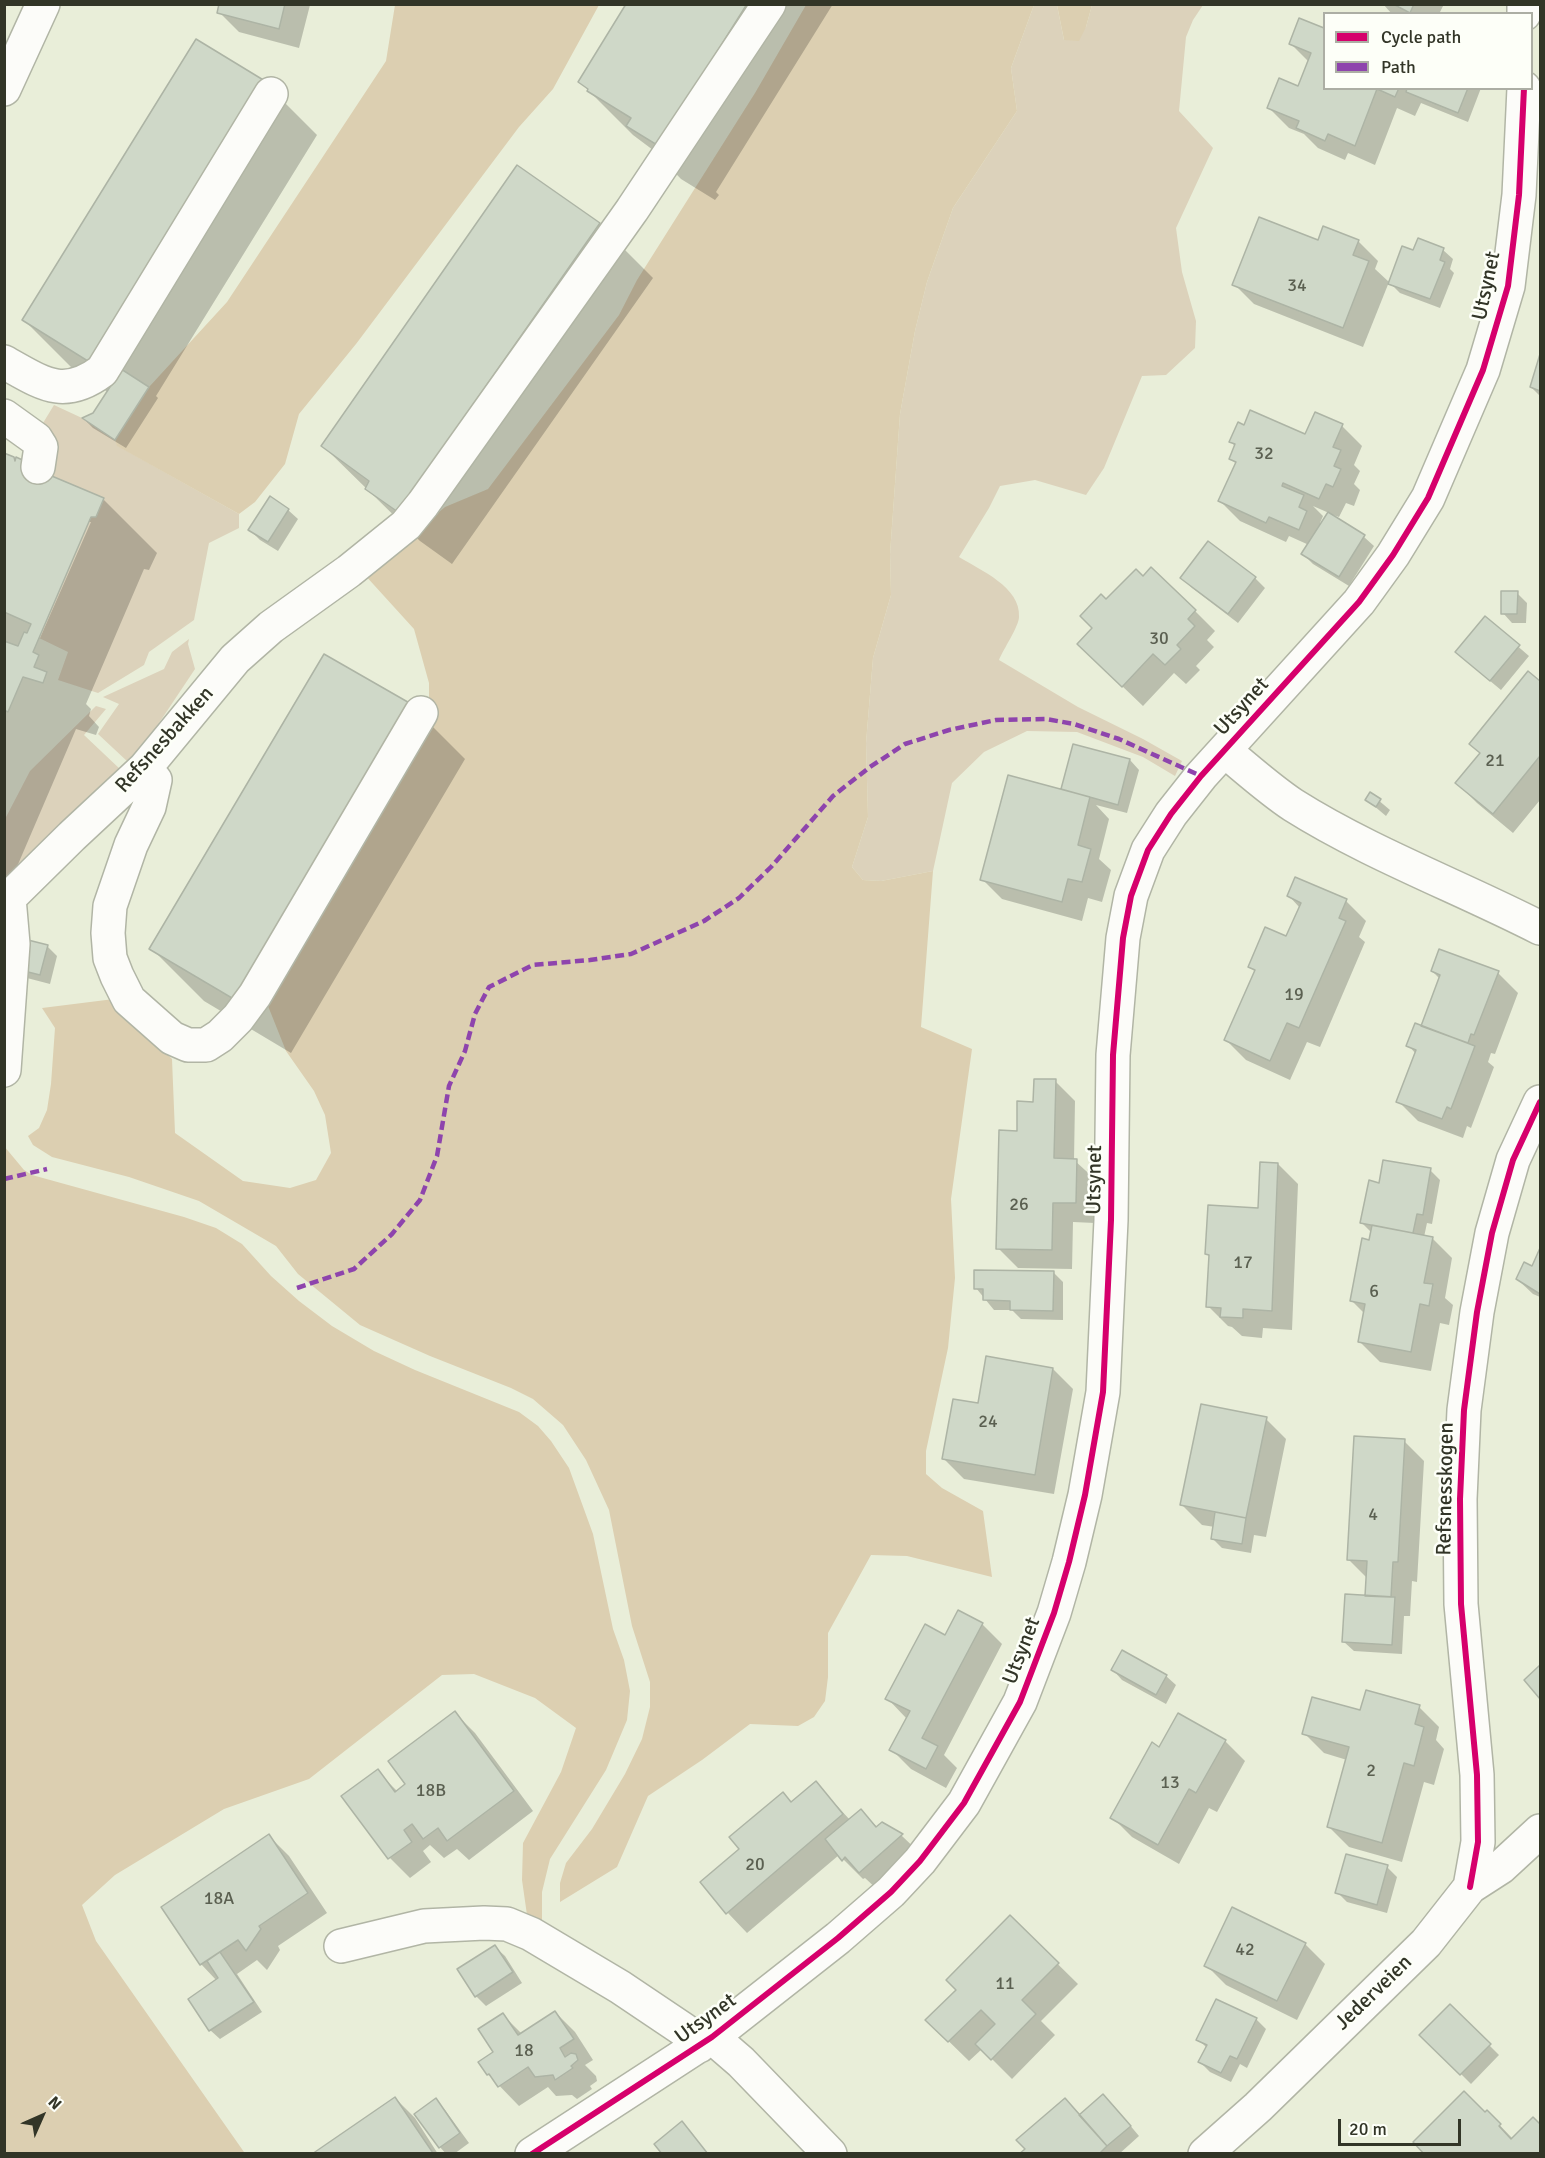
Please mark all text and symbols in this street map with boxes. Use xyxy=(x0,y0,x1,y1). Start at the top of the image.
legend xyxy=(1323,12,1533,90)
text: Cycle path xyxy=(1381,26,1461,48)
text: Path xyxy=(1381,56,1416,78)
street label: Utsynet xyxy=(1467,249,1507,323)
house number: 34 xyxy=(1287,275,1307,297)
house number: 32 xyxy=(1254,443,1274,465)
house number: 30 xyxy=(1149,628,1169,650)
street label: Utsynet xyxy=(1209,673,1275,741)
street label: Refsnesbakken xyxy=(111,682,219,798)
house number: 21 xyxy=(1485,750,1505,772)
house number: 19 xyxy=(1284,984,1304,1006)
street label: Utsynet xyxy=(1082,1145,1108,1215)
house number: 26 xyxy=(1009,1194,1029,1216)
house number: 17 xyxy=(1233,1252,1253,1274)
house number: 6 xyxy=(1369,1281,1379,1303)
house number: 24 xyxy=(978,1411,998,1433)
street label: Refsnesskogen xyxy=(1432,1422,1460,1556)
house number: 4 xyxy=(1368,1504,1378,1526)
street label: Utsynet xyxy=(998,1614,1046,1688)
house number: 2 xyxy=(1366,1760,1376,1782)
house number: 13 xyxy=(1160,1772,1180,1794)
house number: 18B xyxy=(416,1780,446,1802)
house number: 20 xyxy=(745,1854,765,1876)
house number: 18A xyxy=(204,1888,234,1910)
house number: 42 xyxy=(1235,1939,1255,1961)
street label: Jederveien xyxy=(1330,1950,1418,2036)
house number: 11 xyxy=(995,1973,1015,1995)
street label: Utsynet xyxy=(670,1988,742,2050)
house number: 18 xyxy=(514,2040,534,2062)
north arrow xyxy=(12,2086,72,2146)
text: N xyxy=(44,2092,66,2114)
scale bar xyxy=(1341,2107,1464,2145)
text: 20 m xyxy=(1349,2118,1387,2140)

